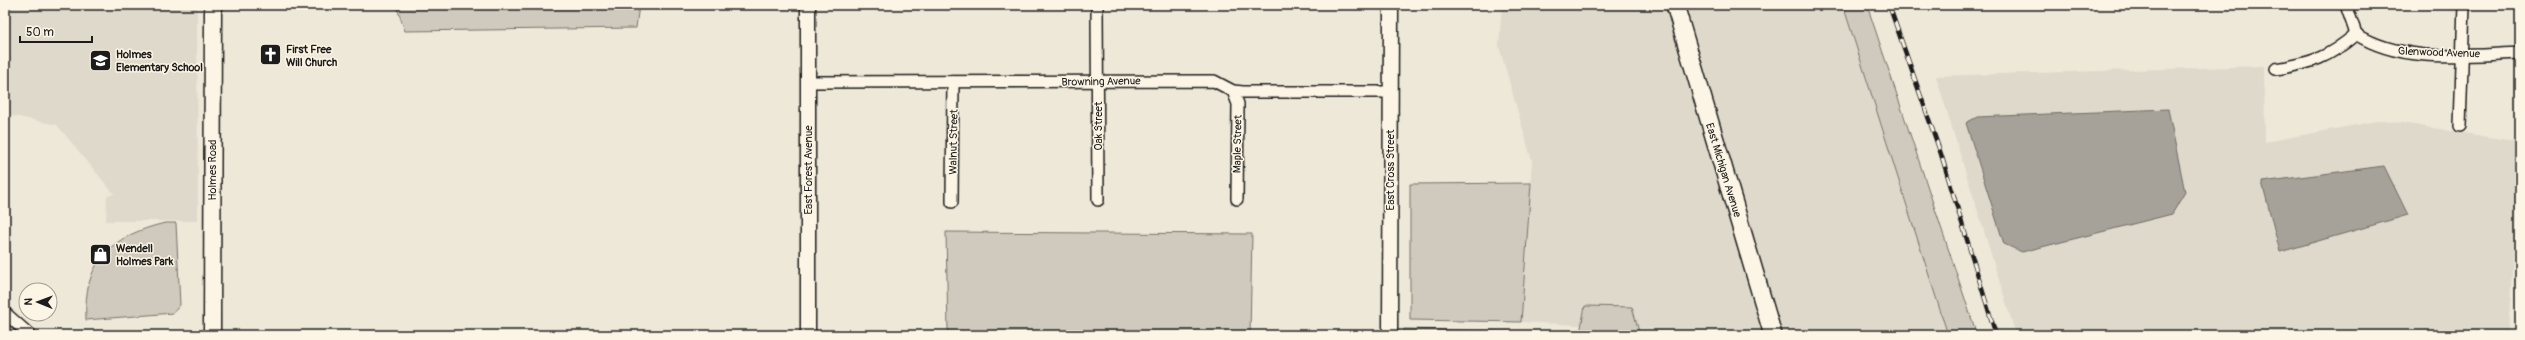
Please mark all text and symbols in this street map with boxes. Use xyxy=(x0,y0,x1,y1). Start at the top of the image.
scale bar xyxy=(20,18,92,44)
text: 50 m xyxy=(26,25,54,40)
church icon: First Free Will Church xyxy=(257,42,283,68)
place label: First Free Will Church xyxy=(286,43,337,69)
street label: Glenwood Avenue xyxy=(2398,45,2481,60)
school or university icon: Holmes Elementary School xyxy=(88,47,114,73)
place label: Holmes Elementary School xyxy=(116,48,203,74)
street label: Browning Avenue xyxy=(1061,74,1141,89)
street label: Oak Street xyxy=(1092,101,1105,150)
street label: Walnut Street xyxy=(946,109,961,175)
street label: Maple Street xyxy=(1230,114,1245,173)
street label: East Michigan Avenue xyxy=(1703,121,1744,219)
street label: East Forest Avenue xyxy=(802,125,815,215)
street label: East Cross Street xyxy=(1384,129,1397,211)
street label: Holmes Road xyxy=(206,140,219,200)
shop icon: Wendell Holmes Park xyxy=(88,241,114,267)
place label: Wendell Holmes Park xyxy=(116,242,174,268)
north arrow xyxy=(18,282,58,322)
text: N xyxy=(22,297,35,306)

